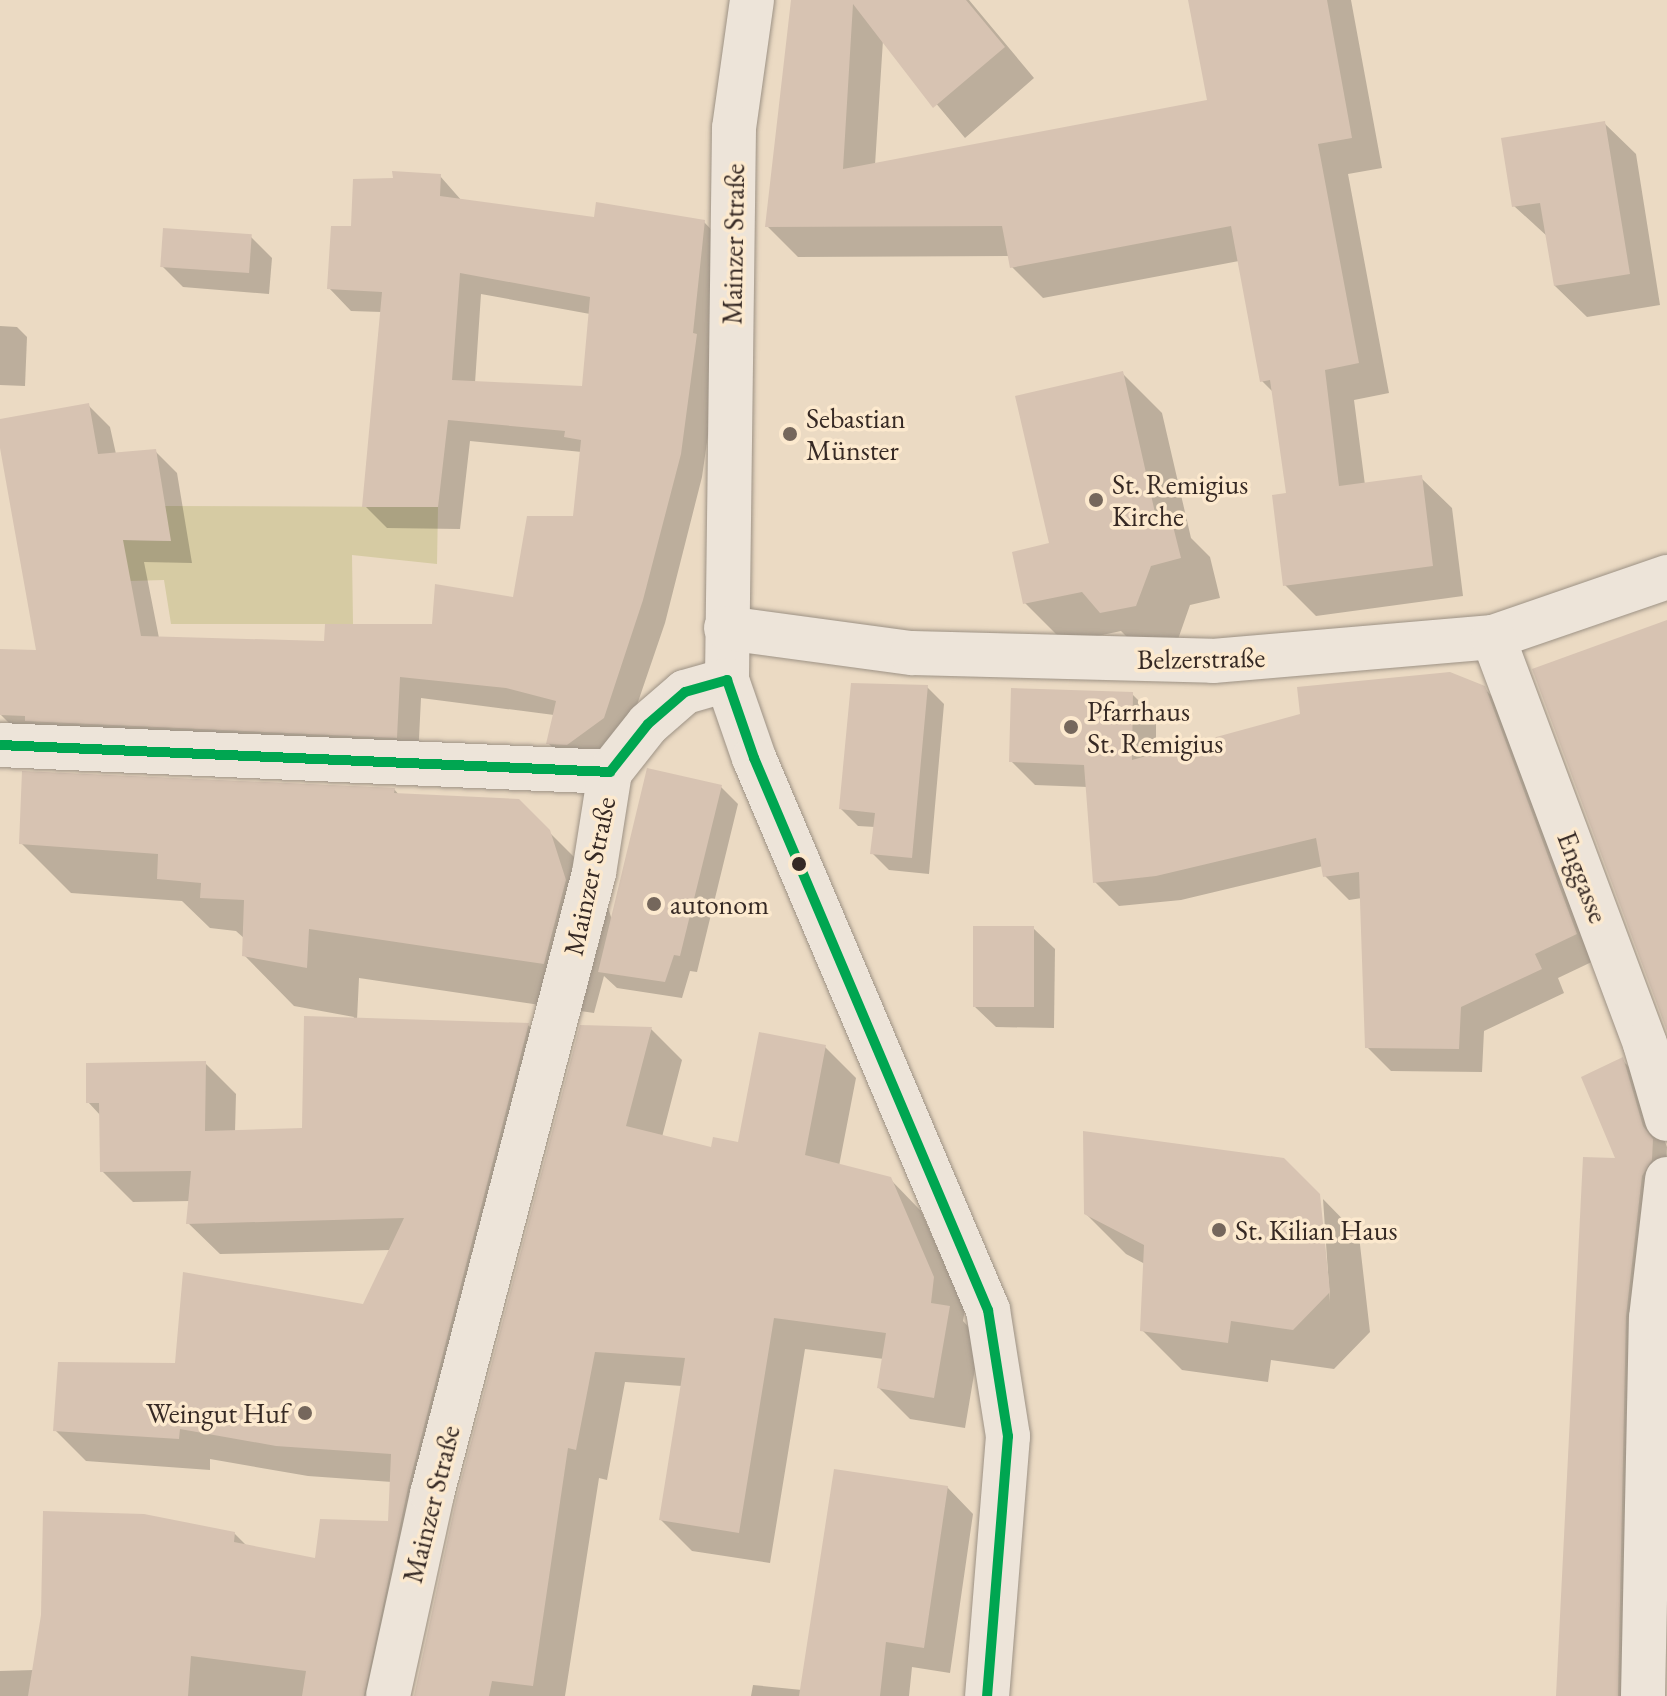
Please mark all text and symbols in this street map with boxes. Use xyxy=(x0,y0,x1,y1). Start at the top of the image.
street label: Mainzer Straße xyxy=(715,163,751,325)
place label: Sebastian Münster xyxy=(806,401,906,467)
marker: Sebastian Münster xyxy=(781,425,799,443)
place label: St. Remigius Kirche xyxy=(1112,467,1248,533)
marker: St. Remigius Kirche xyxy=(1087,491,1105,509)
street label: Belzerstraße xyxy=(1137,640,1265,676)
place label: Pfarrhaus St. Remigius xyxy=(1087,694,1223,760)
marker: Pfarrhaus St. Remigius xyxy=(1062,718,1080,736)
street label: Mainzer Straße xyxy=(556,794,622,958)
street label: Enggasse xyxy=(1550,827,1616,927)
unlabelled marker xyxy=(791,856,807,872)
place label: autonom xyxy=(670,887,769,921)
marker: autonom xyxy=(645,895,663,913)
place label: St. Kilian Haus xyxy=(1235,1213,1398,1247)
marker: St. Kilian Haus xyxy=(1210,1221,1228,1239)
place label: Weingut Huf xyxy=(146,1396,289,1430)
marker: Weingut Huf xyxy=(296,1404,314,1422)
street label: Mainzer Straße xyxy=(395,1422,467,1586)

